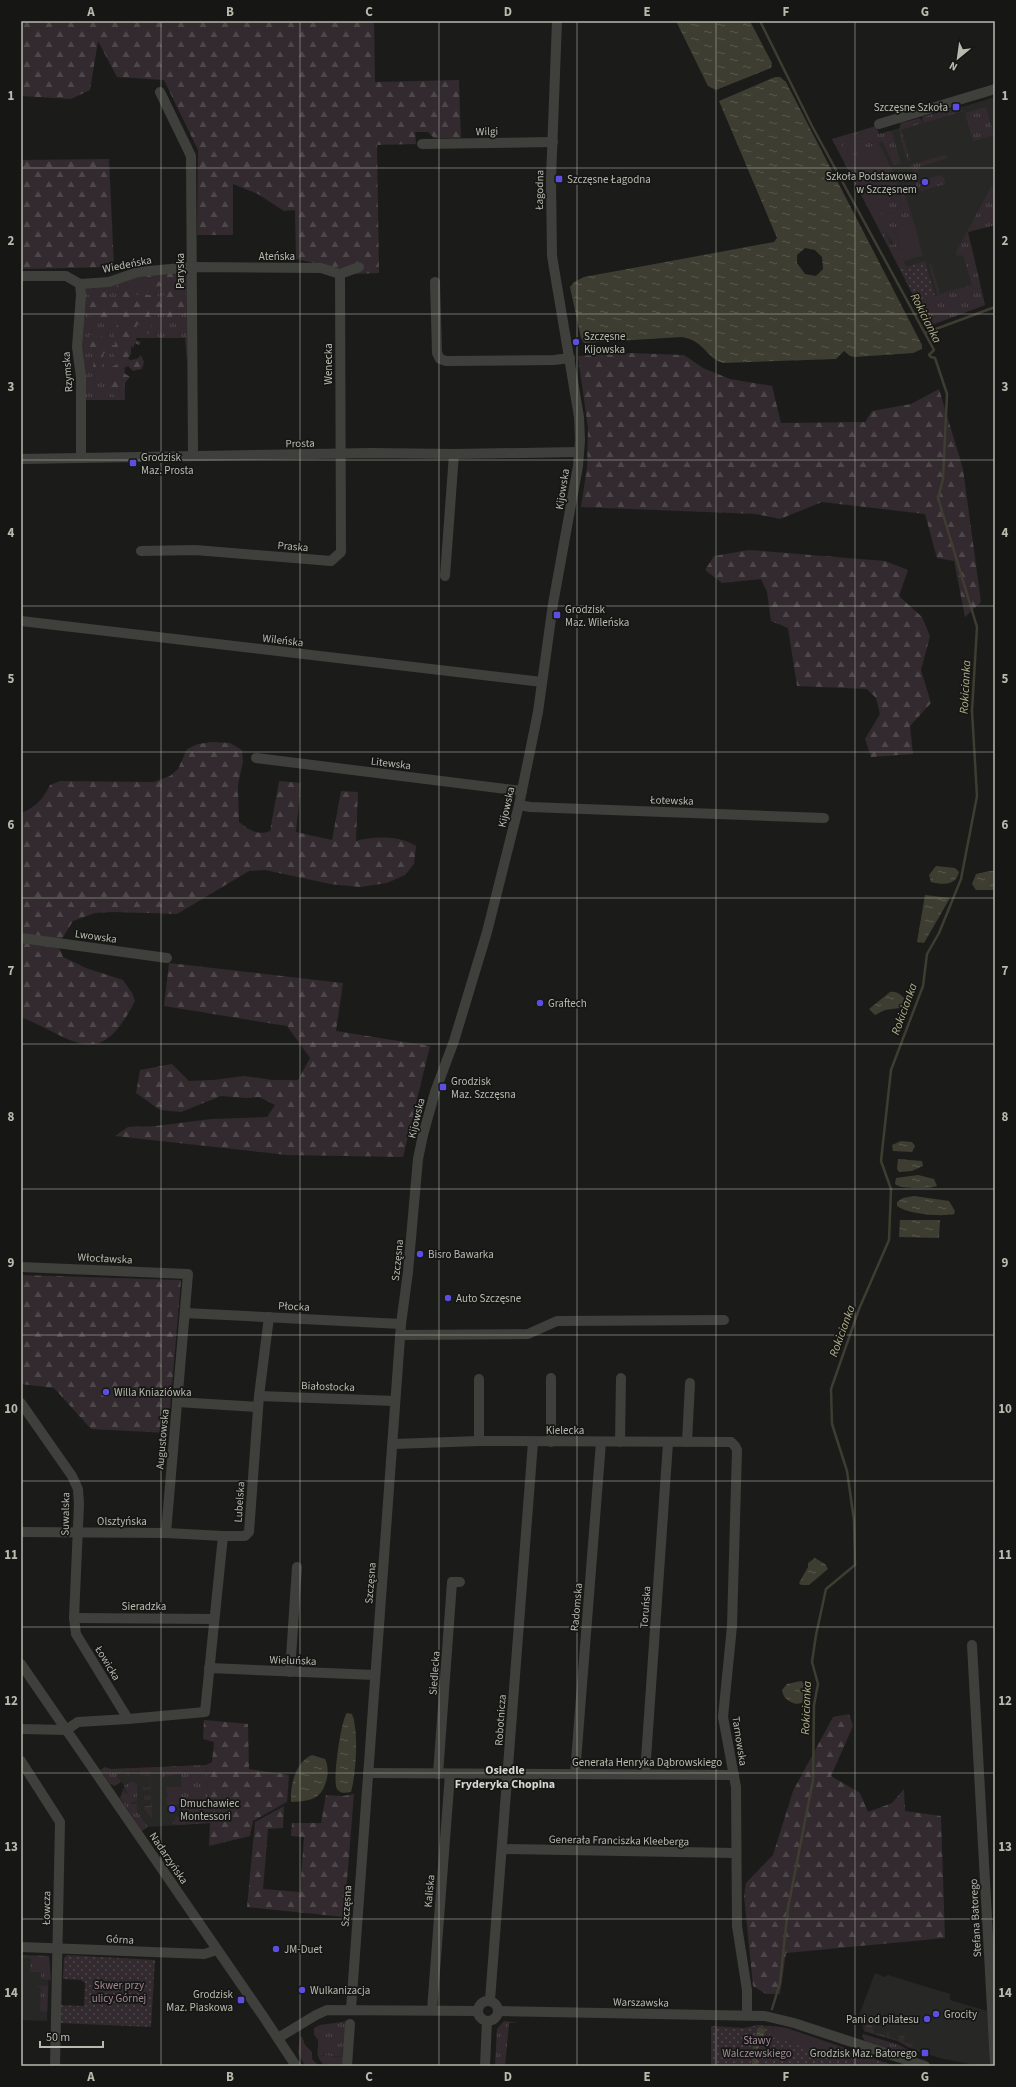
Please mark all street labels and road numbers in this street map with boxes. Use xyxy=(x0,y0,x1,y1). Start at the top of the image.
street label: Wilgi xyxy=(476,124,498,139)
street label: Łagodna xyxy=(532,170,547,211)
street label: Ateńska xyxy=(259,249,295,264)
street label: Wiedeńska xyxy=(101,252,153,277)
street label: Paryska xyxy=(173,253,188,289)
street label: Wenecka xyxy=(321,343,336,385)
street label: Rzymska xyxy=(59,351,76,393)
street label: Prosta xyxy=(285,436,315,451)
street label: Kijowska xyxy=(552,468,573,511)
street label: Praska xyxy=(277,538,309,555)
street label: Wileńska xyxy=(262,631,304,650)
street label: Litewska xyxy=(370,754,412,773)
street label: Kijowska xyxy=(495,785,518,829)
street label: Łotewska xyxy=(649,792,694,809)
street label: Lwowska xyxy=(74,926,118,947)
street label: Kijowska xyxy=(404,1096,429,1140)
street label: Szczęsna xyxy=(388,1239,407,1282)
street label: Włocławska xyxy=(77,1250,133,1267)
street label: Płocka xyxy=(278,1298,310,1315)
street label: Białostocka xyxy=(301,1378,355,1395)
street label: Augustowska xyxy=(152,1408,173,1470)
street label: Kielecka xyxy=(546,1423,584,1438)
street label: Lubelska xyxy=(231,1481,248,1523)
street label: Suwalska xyxy=(58,1492,73,1536)
street label: Olsztyńska xyxy=(97,1514,147,1529)
street label: Szczęsna xyxy=(361,1562,380,1604)
street label: Radomska xyxy=(567,1582,586,1632)
street label: Toruńska xyxy=(637,1585,654,1629)
street label: Sieradzka xyxy=(122,1599,166,1614)
street label: Łowicka xyxy=(91,1642,124,1683)
street label: Siedlecka xyxy=(425,1650,444,1696)
street label: Wieluńska xyxy=(269,1652,317,1669)
street label: Robotnicza xyxy=(491,1694,510,1746)
street label: Tarnowska xyxy=(728,1715,751,1767)
street label: Generała Henryka Dąbrowskiego xyxy=(572,1755,722,1770)
street label: Nadarzyńska xyxy=(146,1829,191,1887)
street label: Generała Franciszka Kleeberga xyxy=(549,1832,689,1849)
street label: Kaliska xyxy=(421,1874,438,1908)
street label: Stefana Batorego xyxy=(966,1878,985,1958)
street label: Szczęsna xyxy=(338,1885,355,1927)
street label: Łowcza xyxy=(39,1891,54,1926)
street label: Górna xyxy=(106,1931,134,1948)
street label: Warszawska xyxy=(613,1995,669,2010)

